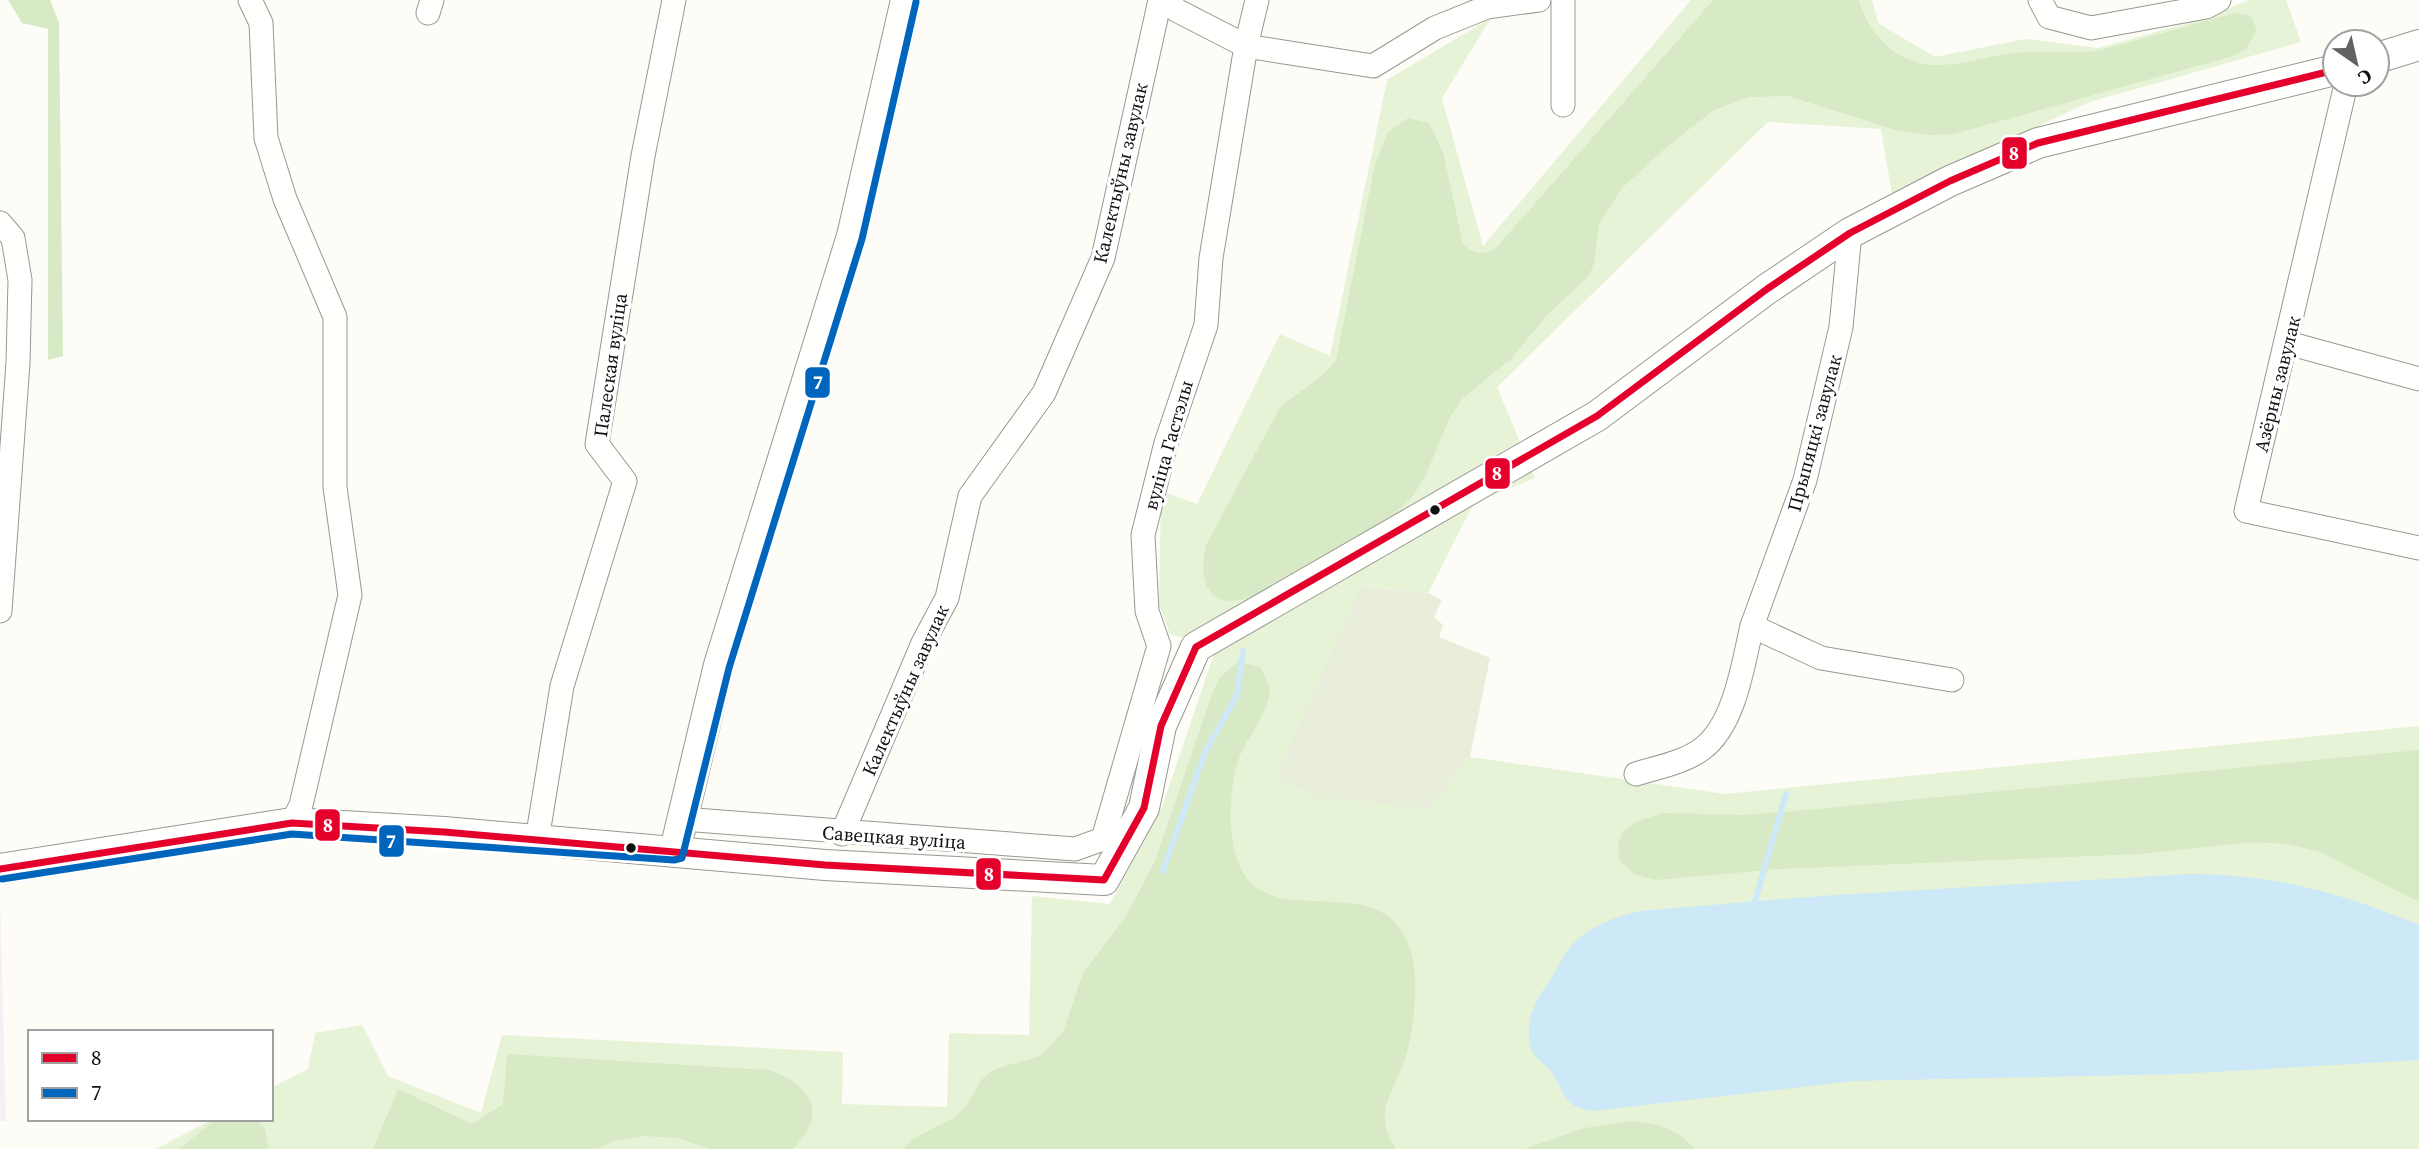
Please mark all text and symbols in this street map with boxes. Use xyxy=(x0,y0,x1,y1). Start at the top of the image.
north arrow xyxy=(2321,28,2391,98)
text: С xyxy=(2353,63,2378,91)
street label: Калектыўны завулак xyxy=(1087,80,1154,266)
line badge: 8 xyxy=(2001,136,2028,170)
text: 8 xyxy=(2009,140,2019,166)
street label: Палеская вуліца xyxy=(587,291,633,439)
street label: Азёрны завулак xyxy=(2248,313,2307,455)
street label: Прыпяцкі завулак xyxy=(1781,351,1848,514)
line badge: 7 xyxy=(804,366,831,399)
text: 7 xyxy=(813,369,823,395)
street label: вуліца Гастэлы xyxy=(1137,377,1199,513)
line badge: 8 xyxy=(1484,457,1511,490)
text: 8 xyxy=(1492,460,1502,486)
unlabelled marker xyxy=(1428,503,1442,517)
street label: Калектыўны завулак xyxy=(856,600,955,780)
line badge: 8 xyxy=(314,808,341,842)
text: 8 xyxy=(323,812,333,838)
street label: Савецкая вуліца xyxy=(821,819,967,855)
line badge: 7 xyxy=(378,824,405,858)
text: 7 xyxy=(386,828,396,854)
unlabelled marker xyxy=(624,841,638,855)
line badge: 8 xyxy=(975,857,1002,891)
text: 8 xyxy=(984,861,994,887)
legend xyxy=(28,1030,273,1121)
text: 8 xyxy=(91,1043,102,1072)
text: 7 xyxy=(91,1078,102,1107)

